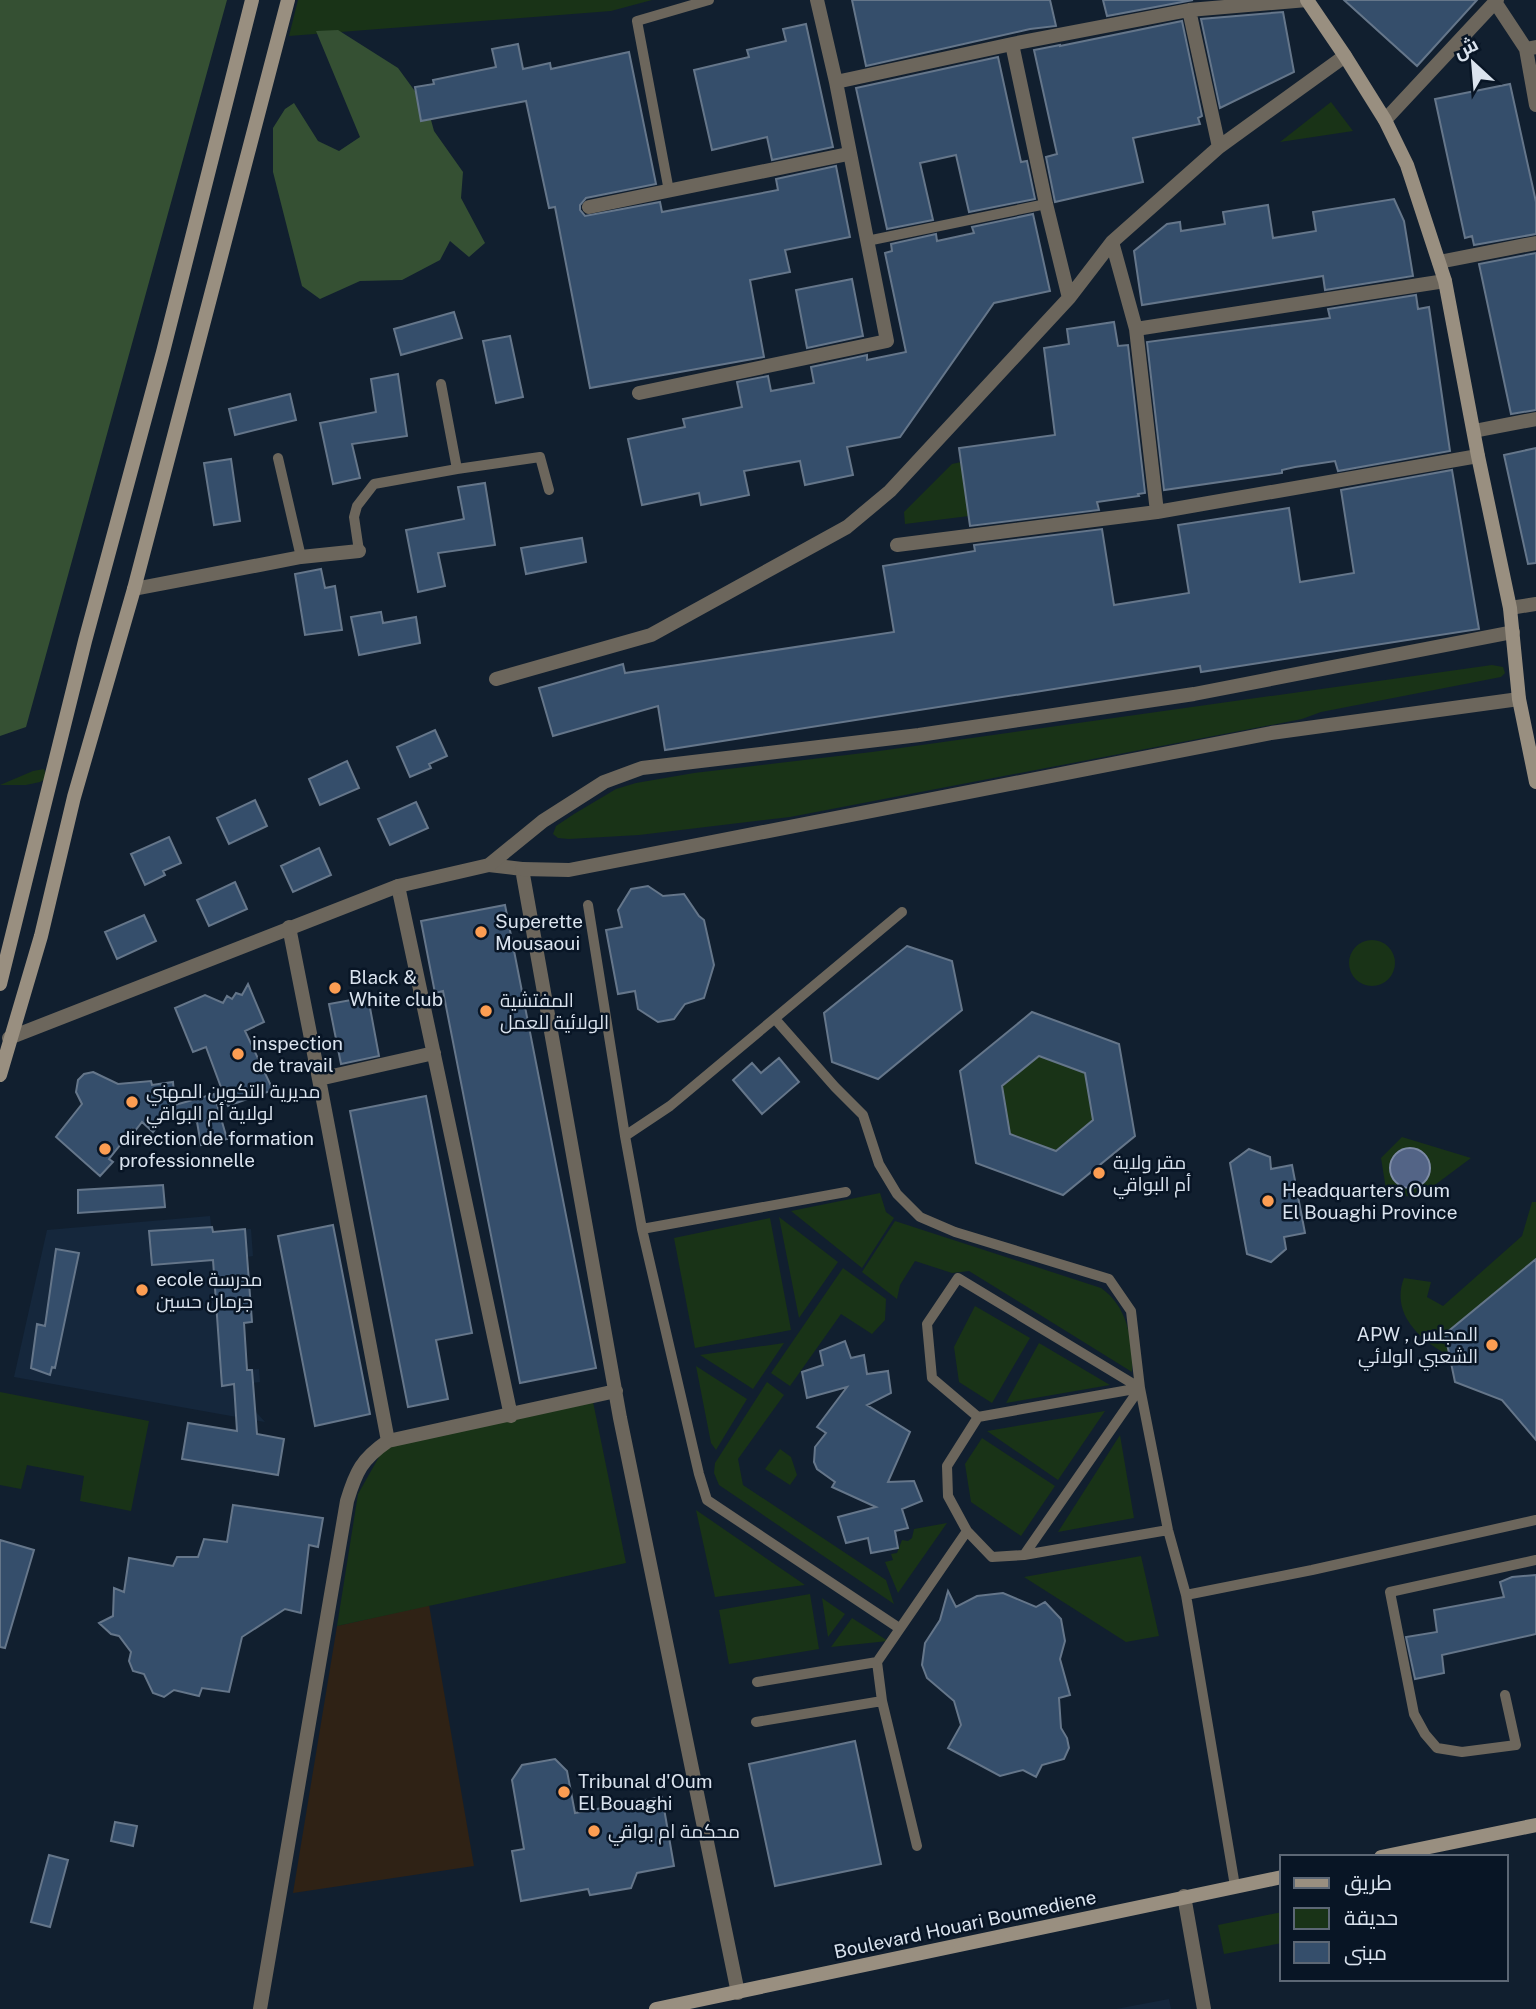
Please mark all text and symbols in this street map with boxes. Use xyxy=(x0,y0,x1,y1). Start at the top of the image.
north arrow xyxy=(1438,28,1508,98)
text: ش xyxy=(1450,32,1482,64)
place label: Superette Mousaoui xyxy=(495,910,583,954)
marker: Superette Mousaoui xyxy=(473,924,489,940)
place label: Black & White club xyxy=(349,966,443,1010)
marker: Black & White club xyxy=(327,980,343,996)
place label: المفتشية الولائية للعمل xyxy=(500,989,609,1034)
marker: المفتشية الولائية للعمل xyxy=(478,1003,494,1019)
place label: inspection de travail xyxy=(252,1032,343,1076)
marker: inspection de travail xyxy=(230,1046,246,1062)
place label: مديرية التكوين المهني لولاية أم البواقي xyxy=(146,1080,321,1128)
marker: مديرية التكوين المهني لولاية أم البواقي xyxy=(124,1094,140,1110)
place label: direction de formation professionnelle xyxy=(119,1127,314,1171)
marker: direction de formation professionnelle xyxy=(97,1141,113,1157)
place label: مقر ولاية أم البواقي xyxy=(1113,1151,1191,1199)
marker: مقر ولاية أم البواقي xyxy=(1091,1165,1107,1181)
place label: Headquarters Oum El Bouaghi Province xyxy=(1282,1179,1457,1223)
marker: Headquarters Oum El Bouaghi Province xyxy=(1260,1193,1276,1209)
place label: ecole مدرسة جرمان حسين xyxy=(156,1268,262,1313)
marker: ecole مدرسة جرمان حسين xyxy=(134,1282,150,1298)
place label: APW , المجلس الشعبي الولائي xyxy=(1356,1323,1478,1371)
marker: APW , المجلس الشعبي الولائي xyxy=(1484,1337,1500,1353)
place label: Tribunal d'Oum El Bouaghi xyxy=(578,1770,712,1814)
marker: Tribunal d'Oum El Bouaghi xyxy=(556,1784,572,1800)
place label: محكمة ام بواقي xyxy=(608,1820,740,1846)
marker: محكمة ام بواقي xyxy=(586,1823,602,1839)
legend xyxy=(1280,1855,1508,1981)
text: طريق xyxy=(1344,1870,1392,1896)
street label: Boulevard Houari Boumediene xyxy=(832,1885,1098,1963)
text: حديقة xyxy=(1344,1905,1398,1930)
text: مبنى xyxy=(1344,1940,1387,1966)

